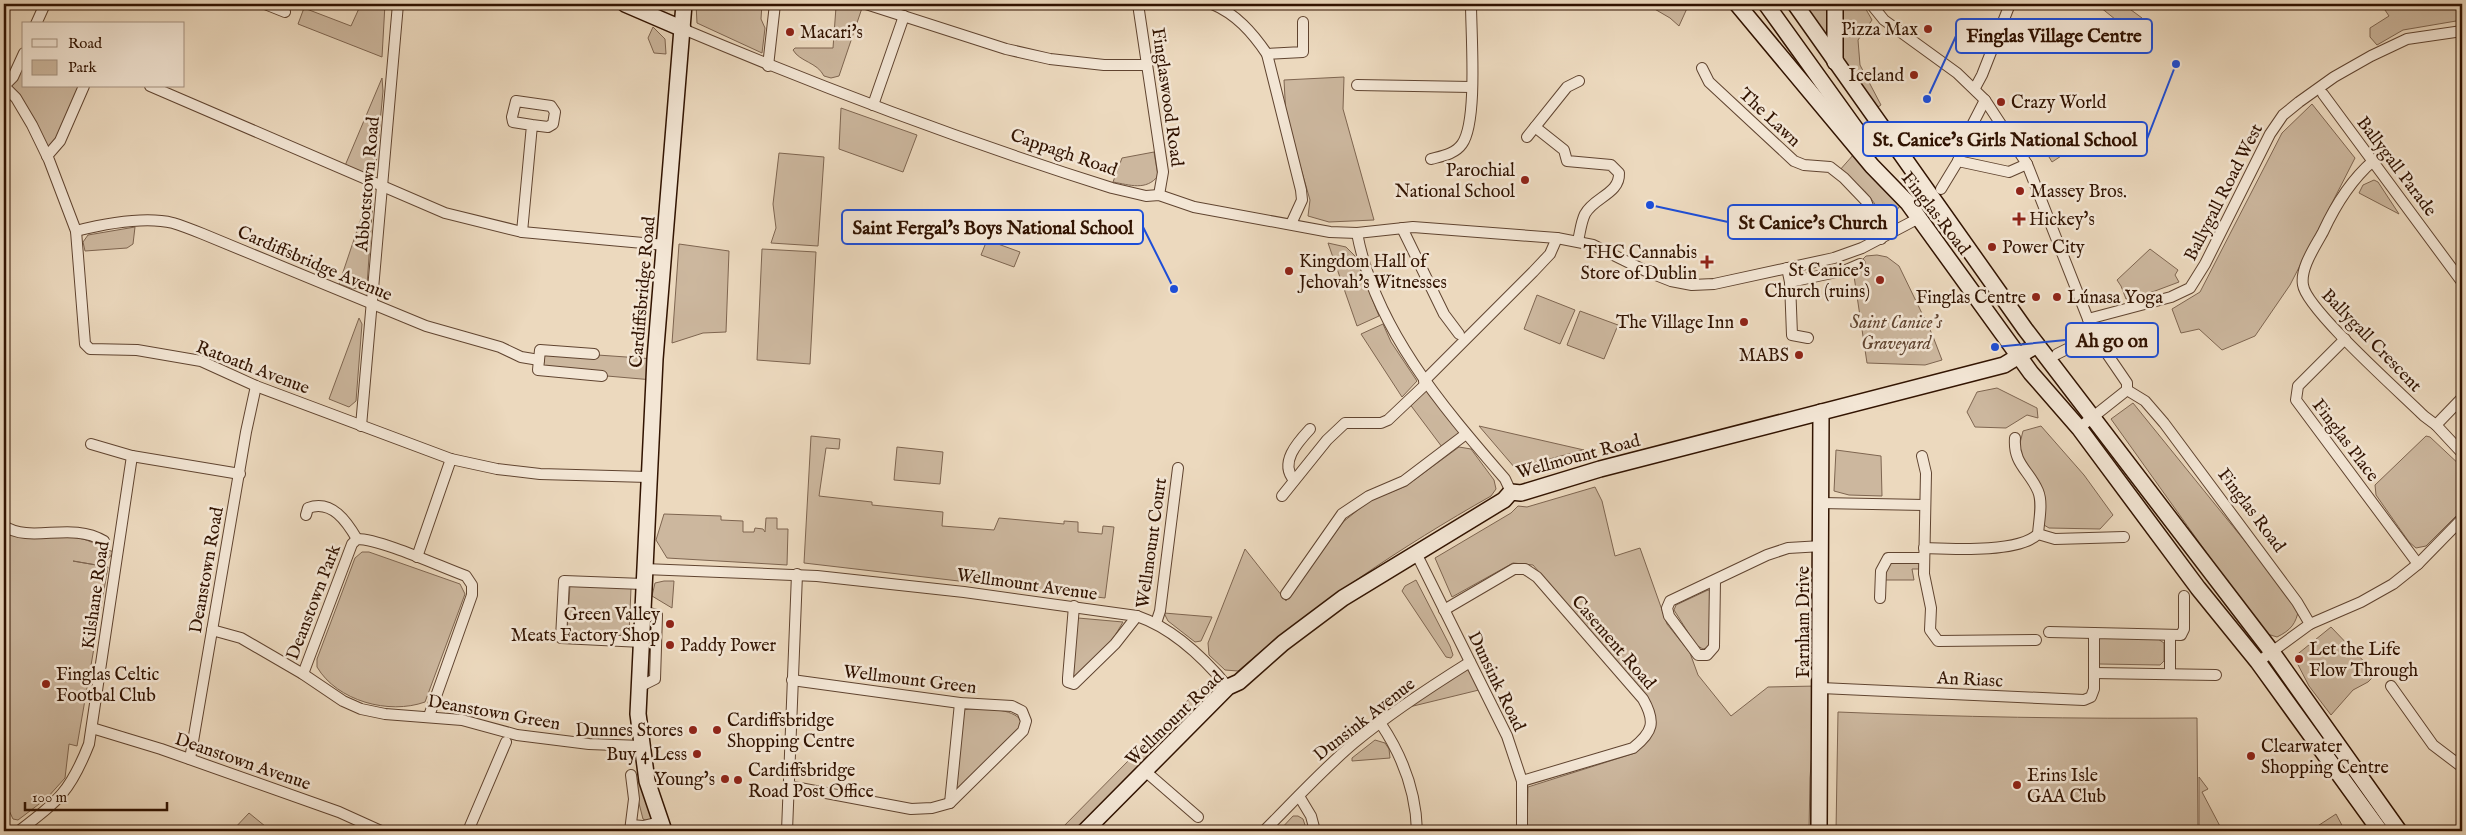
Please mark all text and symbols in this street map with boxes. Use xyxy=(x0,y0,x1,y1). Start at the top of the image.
place label: Pizza Max xyxy=(1841,19,1918,42)
callout: Finglas Village Centre xyxy=(1956,19,2152,53)
legend xyxy=(22,22,185,88)
place label: Macari's xyxy=(800,22,863,45)
marker: Pizza Max xyxy=(1922,23,1934,35)
text: Finglas Village Centre xyxy=(1966,25,2142,49)
marker: Macari's xyxy=(784,26,796,38)
street label: Finglaswood Road xyxy=(1145,26,1188,168)
text: Road xyxy=(68,34,103,53)
text: Park xyxy=(68,58,98,77)
place label: Iceland xyxy=(1849,65,1904,88)
marker: Iceland xyxy=(1908,69,1920,81)
street label: The Lawn xyxy=(1733,84,1805,153)
place label: Crazy World xyxy=(2011,92,2107,115)
marker: Crazy World xyxy=(1995,96,2007,108)
street label: Ballygall Parade xyxy=(2351,112,2441,222)
street label: Abbotstown Road xyxy=(351,115,386,254)
street label: Ballygall Road West xyxy=(2180,120,2269,265)
callout: St. Canice's Girls National School xyxy=(1863,122,2147,156)
street label: Cappagh Road xyxy=(1007,124,1121,183)
text: St. Canice's Girls National School xyxy=(1873,129,2138,153)
place label: Parochial National School xyxy=(1395,160,1515,204)
street label: Finglas Road xyxy=(1895,168,1975,260)
marker: Parochial National School xyxy=(1519,174,1531,186)
place label: Massey Bros. xyxy=(2030,181,2127,204)
marker: Massey Bros. xyxy=(2014,185,2026,197)
callout: St Canice's Church xyxy=(1728,205,1897,239)
place label: Hickey's xyxy=(2029,209,2095,232)
callout: Saint Fergal's Boys National School xyxy=(842,210,1143,244)
text: St Canice's Church xyxy=(1739,212,1888,236)
marker: Hickey's xyxy=(2013,213,2025,225)
street label: Cardiffsbridge Road xyxy=(625,215,662,369)
text: Saint Fergal's Boys National School xyxy=(853,217,1134,241)
street label: Cardiffsbridge Avenue xyxy=(233,221,395,307)
place label: Power City xyxy=(2002,237,2085,260)
marker: Power City xyxy=(1986,241,1998,253)
place label: THC Cannabis Store of Dublin xyxy=(1580,242,1697,286)
place label: Kingdom Hall of Jehovah's Witnesses xyxy=(1297,251,1447,295)
marker: THC Cannabis Store of Dublin xyxy=(1701,256,1713,268)
place label: St Canice's Church (ruins) xyxy=(1765,260,1870,304)
marker: Kingdom Hall of Jehovah's Witnesses xyxy=(1283,265,1295,277)
marker: St Canice's Church (ruins) xyxy=(1874,274,1886,286)
street label: Ballygall Crescent xyxy=(2316,285,2426,398)
place label: Finglas Centre xyxy=(1916,287,2026,310)
place label: Lúnasa Yoga xyxy=(2067,287,2163,310)
marker: Finglas Centre xyxy=(2030,291,2042,303)
marker: Lúnasa Yoga xyxy=(2051,291,2063,303)
place label: The Village Inn xyxy=(1616,312,1734,335)
park label: Saint Canice's Graveyard xyxy=(1850,312,1943,356)
marker: The Village Inn xyxy=(1738,316,1750,328)
callout: Ah go on xyxy=(2066,323,2158,357)
text: Ah go on xyxy=(2075,330,2148,354)
street label: Ratoath Avenue xyxy=(192,336,312,401)
place label: MABS xyxy=(1739,345,1789,368)
marker: MABS xyxy=(1793,349,1805,361)
street label: Finglas Place xyxy=(2306,395,2383,487)
street label: Wellmount Road xyxy=(1514,430,1643,485)
street label: Finglas Road xyxy=(2212,464,2290,558)
street label: Wellmount Court xyxy=(1132,477,1173,610)
street label: Deanstown Road xyxy=(185,505,230,635)
street label: Kilshane Road xyxy=(78,539,116,651)
street label: Deanstown Park xyxy=(282,541,347,663)
street label: Wellmount Avenue xyxy=(955,564,1099,607)
street label: Farnham Drive xyxy=(1793,566,1816,678)
street label: Casement Road xyxy=(1566,591,1660,695)
place label: Green Valley Meats Factory Shop xyxy=(511,604,660,648)
marker: Green Valley Meats Factory Shop xyxy=(664,618,676,630)
street label: Dunsink Road xyxy=(1462,628,1530,736)
place label: Paddy Power xyxy=(680,635,777,658)
marker: Paddy Power xyxy=(664,639,676,651)
place label: Let the Life Flow Through xyxy=(2309,639,2419,683)
marker: Let the Life Flow Through xyxy=(2293,653,2305,665)
street label: Wellmount Green xyxy=(842,661,978,700)
place label: Finglas Celtic Footbal Club xyxy=(56,664,160,708)
street label: Wellmount Road xyxy=(1121,666,1229,772)
street label: An Riasc xyxy=(1935,667,2004,694)
street label: Dunsink Avenue xyxy=(1310,673,1420,767)
marker: Finglas Celtic Footbal Club xyxy=(40,678,52,690)
street label: Deanstown Green xyxy=(426,690,562,737)
place label: Cardiffsbridge Shopping Centre xyxy=(727,710,855,754)
place label: Dunnes Stores xyxy=(575,720,683,743)
marker: Dunnes Stores xyxy=(687,724,699,736)
marker: Cardiffsbridge Shopping Centre xyxy=(711,724,723,736)
street label: Deanstown Avenue xyxy=(171,728,314,796)
place label: Clearwater Shopping Centre xyxy=(2261,736,2389,780)
place label: Buy 4 Less xyxy=(606,744,687,767)
marker: Buy 4 Less xyxy=(691,748,703,760)
marker: Clearwater Shopping Centre xyxy=(2245,750,2257,762)
place label: Cardiffsbridge Road Post Office xyxy=(748,760,874,804)
place label: Erins Isle GAA Club xyxy=(2027,765,2106,809)
place label: Young's xyxy=(654,769,715,792)
marker: Young's xyxy=(719,773,731,785)
marker: Cardiffsbridge Road Post Office xyxy=(732,774,744,786)
marker: Erins Isle GAA Club xyxy=(2011,779,2023,791)
scale bar xyxy=(25,780,168,812)
text: 100 m xyxy=(32,788,68,807)

